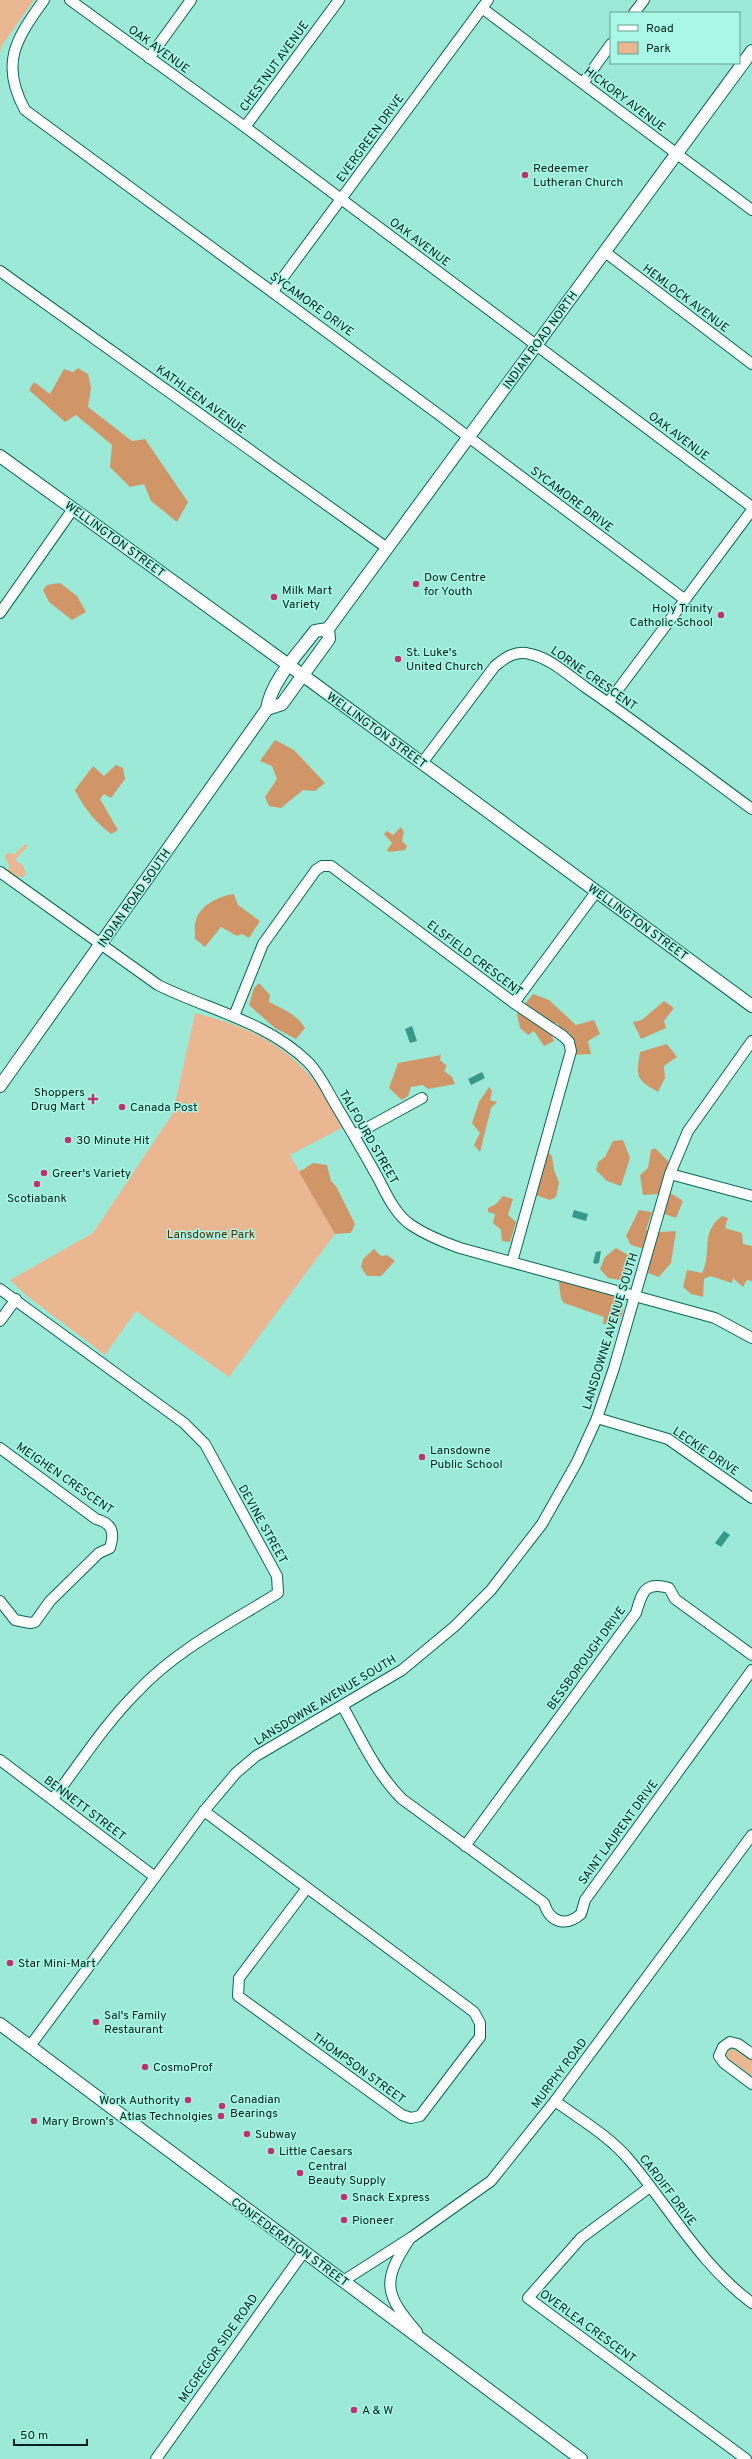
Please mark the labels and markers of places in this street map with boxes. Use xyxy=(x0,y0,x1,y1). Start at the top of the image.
place label: Redeemer Lutheran Church xyxy=(533,161,623,191)
marker: Redeemer Lutheran Church xyxy=(520,170,530,180)
place label: Dow Centre for Youth xyxy=(424,570,486,600)
marker: Dow Centre for Youth xyxy=(411,579,421,589)
place label: Milk Mart Variety xyxy=(282,583,332,613)
marker: Milk Mart Variety xyxy=(269,592,279,602)
place label: Holy Trinity Catholic School xyxy=(630,601,713,631)
marker: Holy Trinity Catholic School xyxy=(716,610,726,620)
place label: St. Luke's United Church xyxy=(406,645,483,675)
marker: St. Luke's United Church xyxy=(393,654,403,664)
place label: Shoppers Drug Mart xyxy=(31,1085,85,1115)
marker: Shoppers Drug Mart xyxy=(88,1094,98,1104)
place label: Canada Post xyxy=(130,1100,198,1116)
marker: Canada Post xyxy=(117,1102,127,1112)
place label: 30 Minute Hit xyxy=(76,1133,150,1149)
marker: 30 Minute Hit xyxy=(63,1135,73,1145)
place label: Greer's Variety xyxy=(52,1166,131,1182)
marker: Greer's Variety xyxy=(39,1168,49,1178)
marker: Scotiabank xyxy=(32,1179,42,1189)
place label: Scotiabank xyxy=(7,1191,67,1207)
place label: Lansdowne Public School xyxy=(430,1443,503,1473)
marker: Lansdowne Public School xyxy=(417,1452,427,1462)
place label: Star Mini-Mart xyxy=(18,1956,96,1972)
marker: Star Mini-Mart xyxy=(5,1958,15,1968)
place label: Sal's Family Restaurant xyxy=(104,2008,167,2038)
marker: Sal's Family Restaurant xyxy=(91,2017,101,2027)
place label: CosmoProf xyxy=(153,2060,213,2076)
marker: CosmoProf xyxy=(140,2062,150,2072)
place label: Canadian Bearings xyxy=(230,2092,281,2122)
place label: Work Authority xyxy=(99,2093,180,2109)
marker: Work Authority xyxy=(183,2095,193,2105)
marker: Canadian Bearings xyxy=(217,2101,227,2111)
place label: Atlas Technolgies xyxy=(119,2109,213,2125)
marker: Atlas Technolgies xyxy=(216,2111,226,2121)
place label: Mary Brown's xyxy=(42,2114,114,2130)
marker: Mary Brown's xyxy=(29,2116,39,2126)
place label: Subway xyxy=(255,2127,297,2143)
marker: Subway xyxy=(242,2129,252,2139)
place label: Little Caesars xyxy=(279,2144,353,2160)
marker: Little Caesars xyxy=(266,2146,276,2156)
place label: Central Beauty Supply xyxy=(308,2159,386,2189)
marker: Central Beauty Supply xyxy=(295,2168,305,2178)
place label: Snack Express xyxy=(352,2190,430,2206)
marker: Snack Express xyxy=(339,2192,349,2202)
place label: Pioneer xyxy=(352,2213,394,2229)
marker: Pioneer xyxy=(339,2215,349,2225)
place label: A & W xyxy=(362,2403,393,2419)
marker: A & W xyxy=(349,2405,359,2415)

